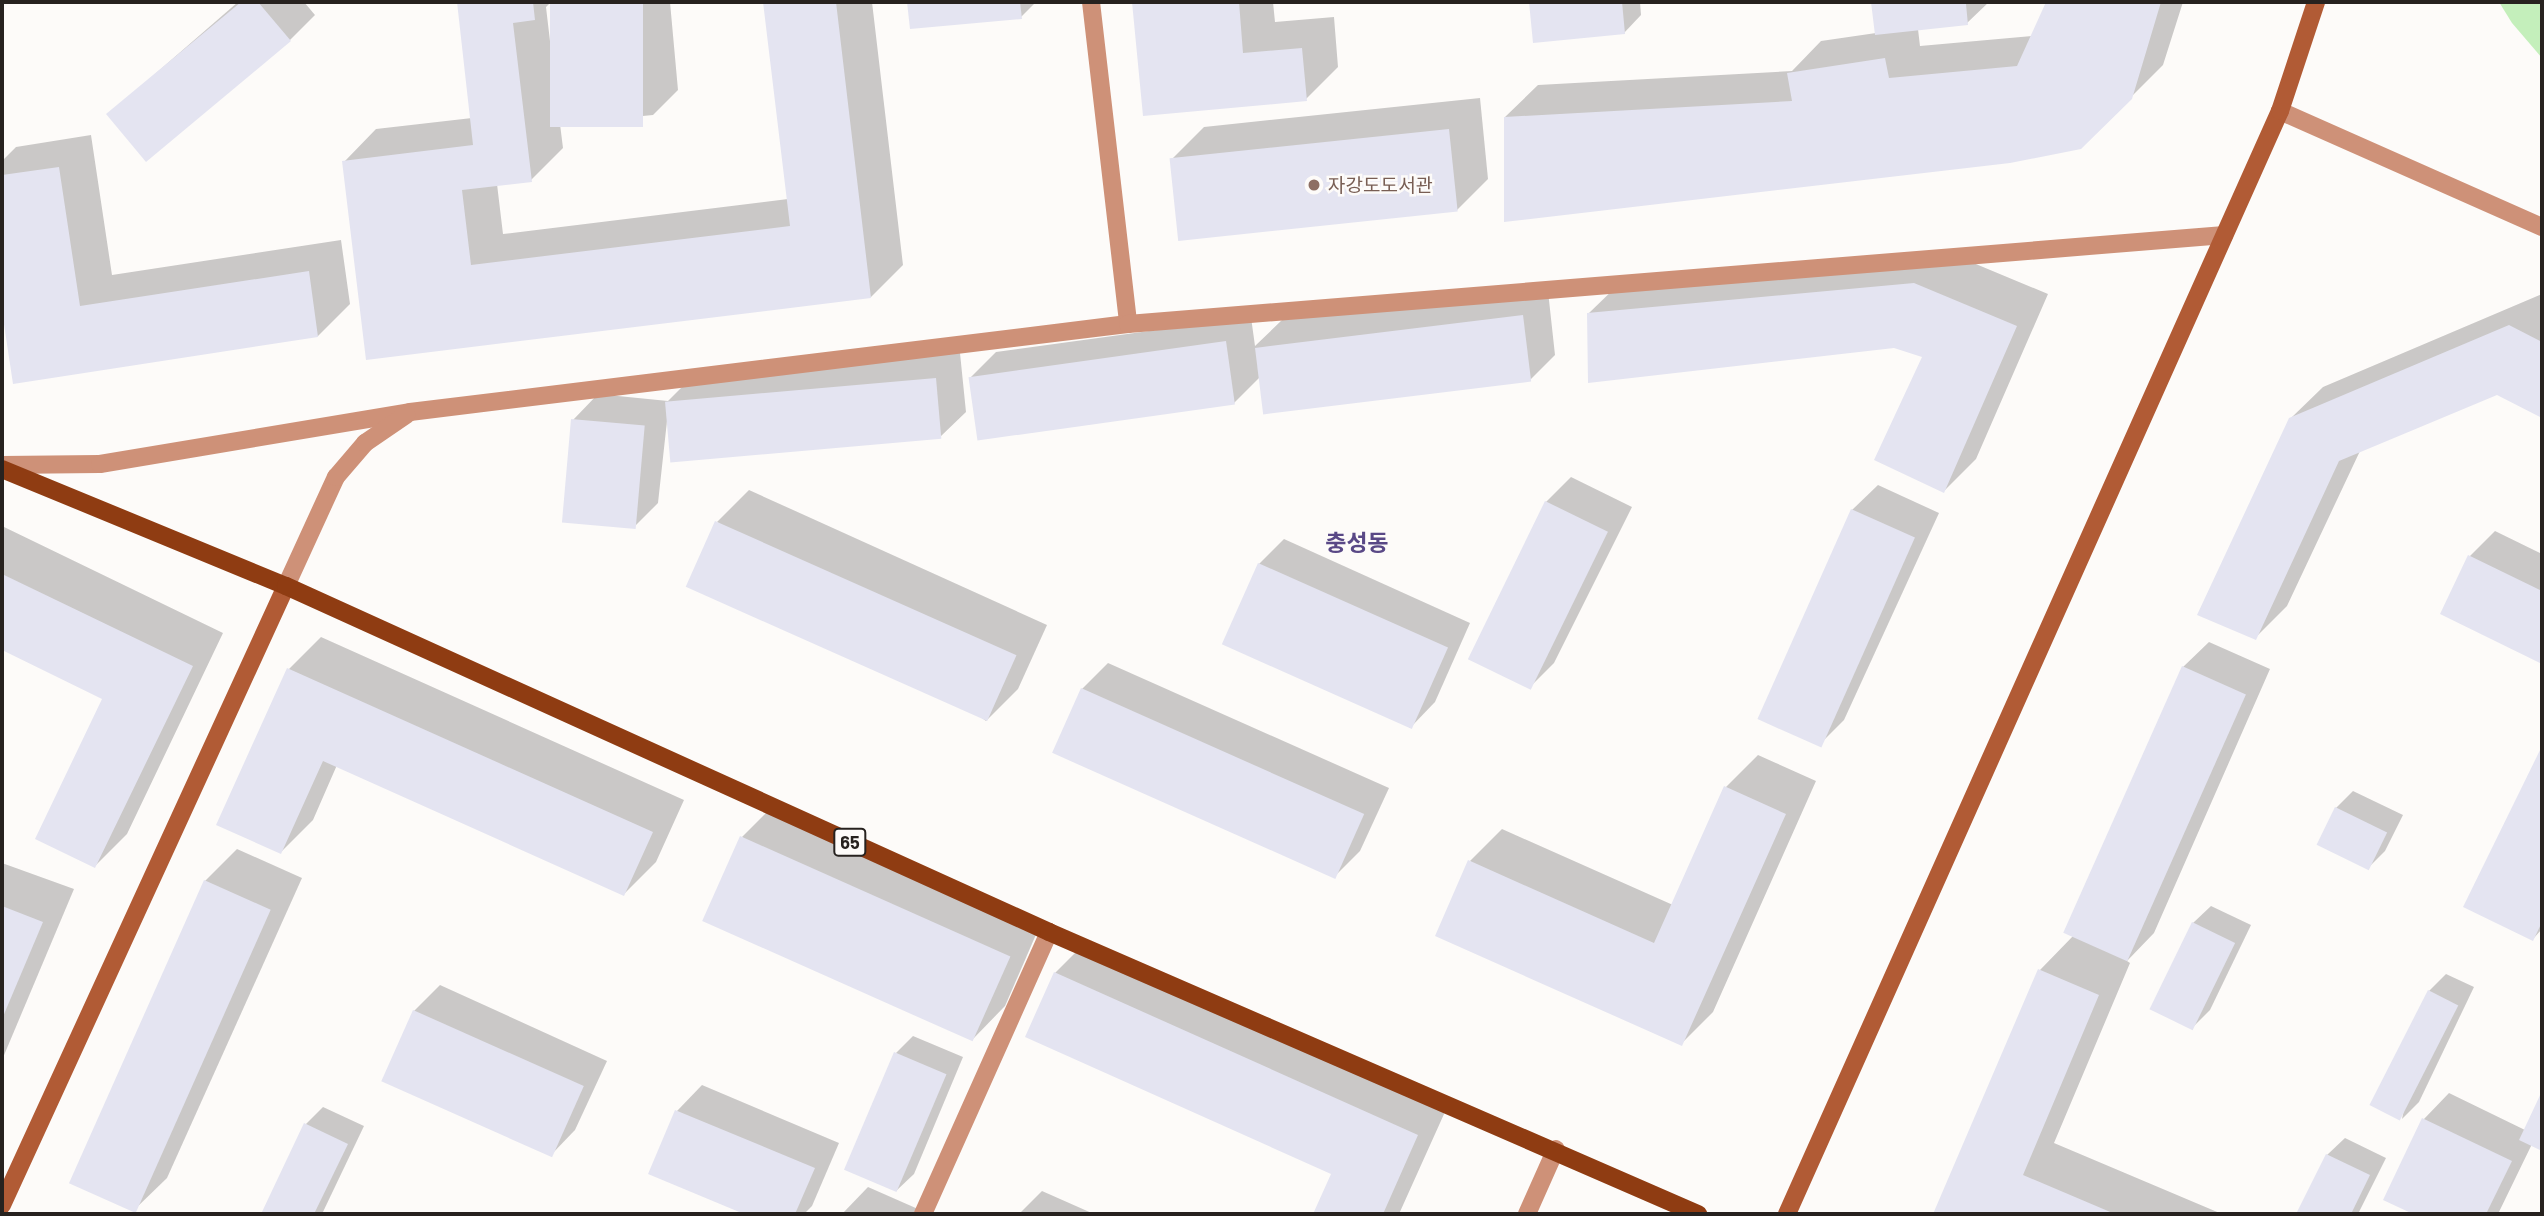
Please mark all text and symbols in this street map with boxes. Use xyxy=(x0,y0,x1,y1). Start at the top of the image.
place label: 자강도도서관 xyxy=(1328,174,1433,196)
marker: 자강도도서관 xyxy=(1306,177,1322,193)
district label: 충성동 xyxy=(1325,528,1389,556)
road number: 65 xyxy=(832,828,868,856)

